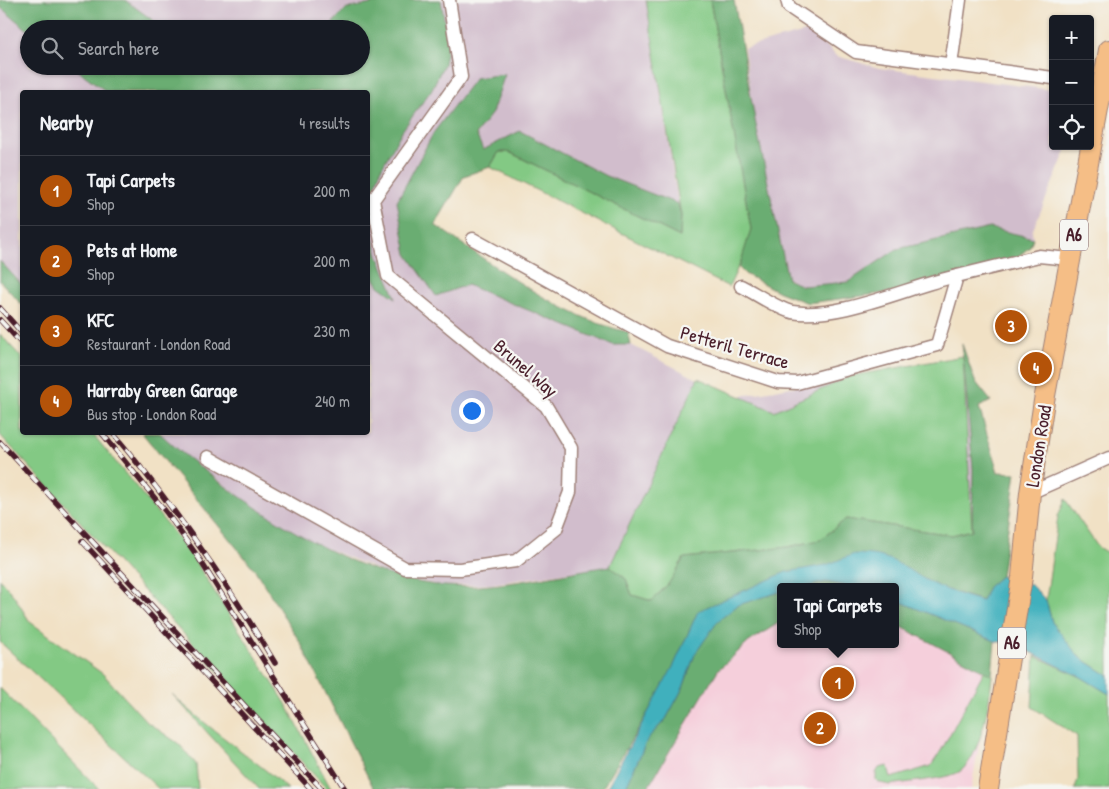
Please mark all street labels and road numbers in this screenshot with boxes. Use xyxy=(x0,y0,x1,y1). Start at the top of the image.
road number: A6 xyxy=(1060,220,1088,250)
street label: Petteril Terrace xyxy=(678,319,793,375)
street label: Brunel Way xyxy=(488,333,564,403)
street label: London Road xyxy=(1019,403,1057,489)
road number: A6 xyxy=(998,628,1026,658)

